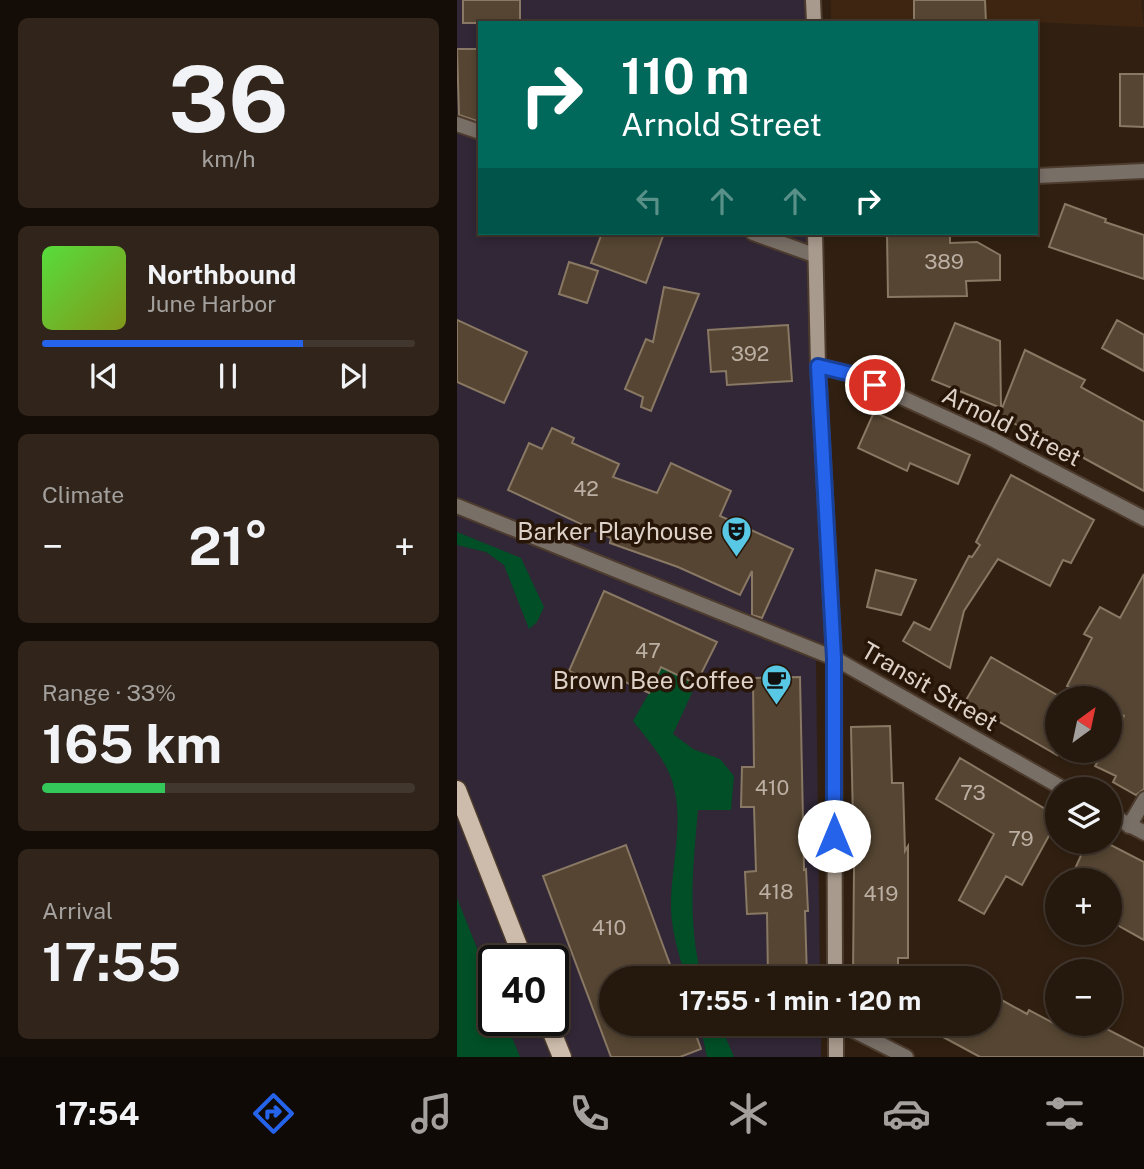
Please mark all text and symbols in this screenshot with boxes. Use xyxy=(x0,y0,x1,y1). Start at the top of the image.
text: 36 xyxy=(168,46,289,152)
text: 110 m xyxy=(621,47,749,105)
icon: right xyxy=(506,49,597,140)
text: Arnold Street xyxy=(621,106,822,143)
text: km/h xyxy=(201,145,256,172)
icon: left xyxy=(630,182,668,220)
icon: ahead xyxy=(703,182,741,220)
icon: ahead xyxy=(776,182,814,220)
icon: right xyxy=(849,182,887,220)
house number: 389 xyxy=(924,249,964,274)
text: Northbound xyxy=(147,259,296,290)
text: June Harbor xyxy=(147,290,276,317)
house number: 392 xyxy=(731,341,769,366)
pin xyxy=(845,355,905,415)
icon: previous xyxy=(85,357,123,395)
icon: pause xyxy=(209,357,247,395)
icon: next xyxy=(334,357,372,395)
icon: arrive xyxy=(856,366,894,404)
street label: Arnold Street xyxy=(938,380,1086,472)
house number: 42 xyxy=(573,476,599,501)
text: Climate xyxy=(42,481,124,508)
theatre icon: Barker Playhouse xyxy=(719,514,753,558)
text: 21° xyxy=(189,516,268,577)
place label: Barker Playhouse xyxy=(517,517,713,545)
text: − xyxy=(42,524,63,569)
text: + xyxy=(394,524,415,569)
street label: Transit Street xyxy=(857,636,1003,736)
house number: 47 xyxy=(635,638,661,663)
cafe icon: Brown Bee Coffee xyxy=(760,663,794,707)
place label: Brown Bee Coffee xyxy=(553,666,754,694)
text: Range · 33% xyxy=(42,679,176,706)
north arrow xyxy=(1045,686,1122,763)
map controls xyxy=(1045,686,1122,1036)
text: 165 km xyxy=(42,714,222,775)
house number: 410 xyxy=(755,775,789,800)
button: layers xyxy=(1045,777,1122,854)
house number: 73 xyxy=(960,780,986,805)
position arrow xyxy=(797,799,871,873)
house number: 79 xyxy=(1008,826,1034,851)
button: + xyxy=(1045,868,1122,945)
house number: 418 xyxy=(758,879,794,904)
house number: 419 xyxy=(864,881,898,906)
text: Arrival xyxy=(42,897,113,924)
house number: 410 xyxy=(592,915,626,940)
text: 17:55 xyxy=(42,932,181,993)
speed limit sign: 40 xyxy=(478,945,569,1036)
button: − xyxy=(1045,959,1122,1036)
text: 17:55 · 1 min · 120 m xyxy=(679,985,921,1016)
icon: directions xyxy=(249,1089,298,1138)
icon: music xyxy=(407,1089,456,1138)
icon: phone xyxy=(565,1089,614,1138)
icon: climate xyxy=(724,1089,773,1138)
icon: car xyxy=(882,1089,931,1138)
icon: filters xyxy=(1040,1089,1089,1138)
text: 17:54 xyxy=(55,1095,140,1132)

